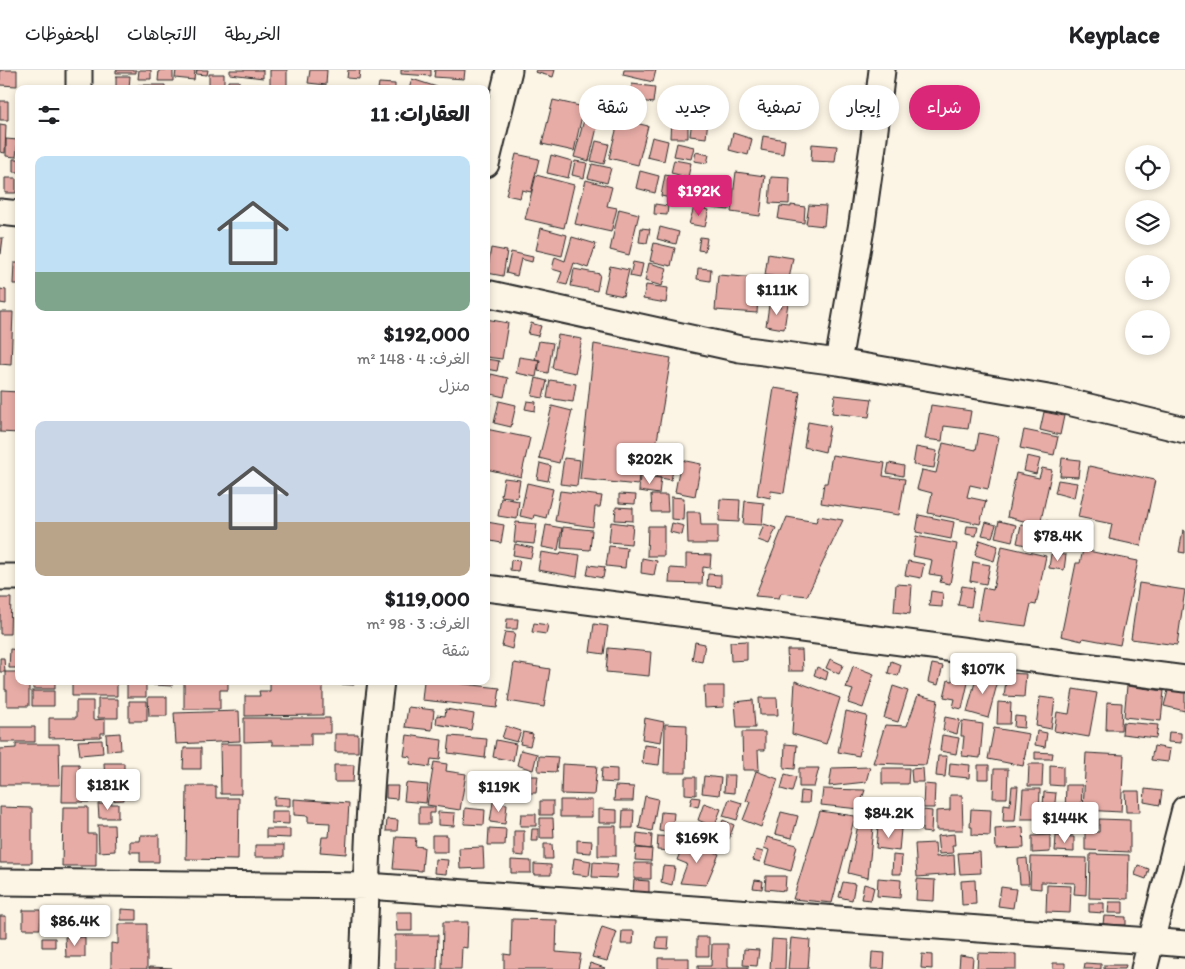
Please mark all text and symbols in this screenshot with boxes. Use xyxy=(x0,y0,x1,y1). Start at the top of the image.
text: Keyplace xyxy=(1069,20,1160,49)
text: المحفوظات xyxy=(25,23,99,45)
text: الاتجاهات xyxy=(127,23,197,45)
text: الخريطة xyxy=(225,23,281,45)
chip: شقة xyxy=(579,85,647,130)
chip: جديد xyxy=(657,85,729,130)
chip: تصفية xyxy=(739,85,819,130)
chip: إيجار xyxy=(829,85,899,130)
chip: شراء xyxy=(909,85,980,130)
icon: filters xyxy=(35,101,63,129)
text: العقارات: 11 xyxy=(370,101,470,126)
map controls xyxy=(1125,145,1170,355)
button: locate xyxy=(1125,145,1170,190)
pin: $192K xyxy=(664,174,734,217)
text: $192K xyxy=(678,181,720,200)
icon: home xyxy=(208,188,298,278)
button: layers xyxy=(1125,200,1170,245)
button: + xyxy=(1125,255,1170,300)
pin: $111K xyxy=(742,274,812,316)
text: $111K xyxy=(757,280,797,299)
button: − xyxy=(1125,310,1170,355)
text: $192,000 xyxy=(384,321,470,346)
text: الغرف: 4 · 148 m² xyxy=(357,349,470,368)
text: منزل xyxy=(438,376,470,395)
pin: $202K xyxy=(615,442,685,485)
text: $202K xyxy=(627,449,673,468)
icon: home xyxy=(208,453,298,543)
pin: $78.4K xyxy=(1017,520,1099,562)
text: $78.4K xyxy=(1034,526,1082,545)
text: $119,000 xyxy=(385,586,470,611)
text: الغرف: 3 · 98 m² xyxy=(367,614,470,633)
text: شقة xyxy=(442,641,470,660)
pin: $107K xyxy=(948,652,1018,695)
text: $107K xyxy=(961,659,1005,678)
pin: $181K xyxy=(73,768,143,811)
pin: $119K xyxy=(464,770,534,813)
text: $181K xyxy=(87,775,129,794)
text: $119K xyxy=(478,777,520,796)
pin: $84.2K xyxy=(848,796,930,839)
pin: $144K xyxy=(1030,802,1100,844)
text: $84.2K xyxy=(864,803,914,822)
text: $144K xyxy=(1043,808,1088,827)
pin: $169K xyxy=(662,822,732,864)
text: $169K xyxy=(676,828,718,847)
pin: $86.4K xyxy=(34,904,116,947)
text: $86.4K xyxy=(50,911,100,930)

